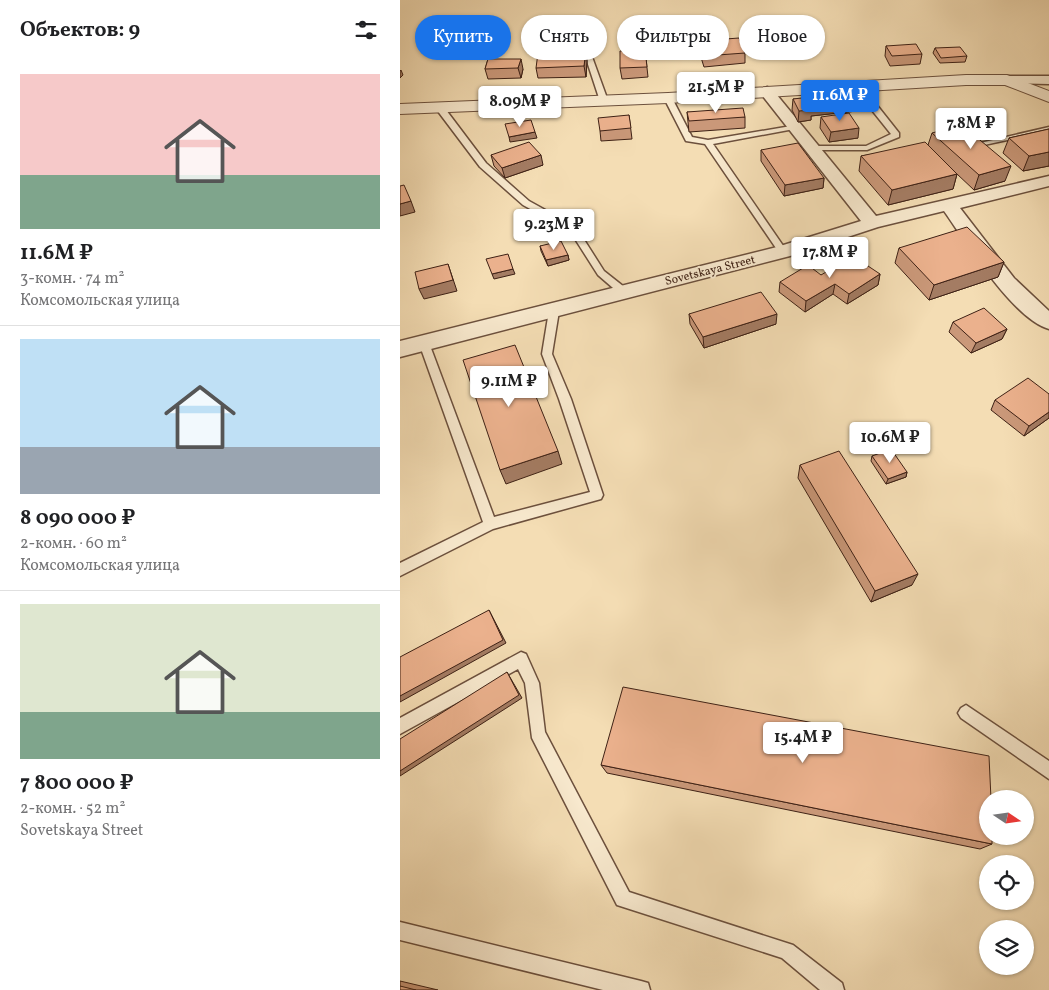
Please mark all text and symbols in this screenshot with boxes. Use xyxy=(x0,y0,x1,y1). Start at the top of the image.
chip: Купить xyxy=(415,15,511,60)
chip: Снять xyxy=(521,15,607,60)
chip: Фильтры xyxy=(617,15,729,60)
chip: Новое xyxy=(739,15,825,60)
text: Объектов: 9 xyxy=(20,16,140,45)
icon: filters xyxy=(352,16,380,44)
pin: 21.5M ₽ xyxy=(670,72,762,114)
text: 21.5M ₽ xyxy=(688,77,744,99)
pin: 11.6M ₽ xyxy=(794,80,886,122)
text: 11.6M ₽ xyxy=(812,85,868,107)
pin: 8.09M ₽ xyxy=(474,86,566,128)
text: 8.09M ₽ xyxy=(489,91,551,113)
icon: home xyxy=(155,106,245,196)
pin: 7.8M ₽ xyxy=(930,108,1012,150)
text: 7.8M ₽ xyxy=(947,113,995,135)
pin: 9.23M ₽ xyxy=(508,208,600,251)
text: 9.23M ₽ xyxy=(524,214,584,236)
pin: 17.8M ₽ xyxy=(784,236,876,279)
text: 11.6M ₽ xyxy=(20,239,93,268)
text: 17.8M ₽ xyxy=(802,242,858,264)
street label: Sovetskaya Street xyxy=(663,252,757,290)
text: 3-комн. · 74 m² xyxy=(20,268,124,290)
text: Комсомольская улица xyxy=(20,290,180,312)
pin: 9.11M ₽ xyxy=(463,366,555,408)
text: 9.11M ₽ xyxy=(481,371,537,393)
icon: home xyxy=(155,372,245,462)
pin: 10.6M ₽ xyxy=(844,422,936,464)
text: 10.6M ₽ xyxy=(860,427,920,449)
text: 8 090 000 ₽ xyxy=(20,504,135,533)
text: 2-комн. · 60 m² xyxy=(20,533,127,555)
text: Комсомольская улица xyxy=(20,555,180,577)
icon: home xyxy=(155,637,245,727)
pin: 15.4M ₽ xyxy=(757,722,849,764)
text: 15.4M ₽ xyxy=(774,727,832,749)
text: 7 800 000 ₽ xyxy=(20,769,134,798)
north arrow xyxy=(979,790,1034,845)
map controls xyxy=(979,790,1034,975)
text: 2-комн. · 52 m² xyxy=(20,798,125,820)
text: Sovetskaya Street xyxy=(20,820,144,842)
button: locate xyxy=(979,855,1034,910)
button: layers xyxy=(979,920,1034,975)

